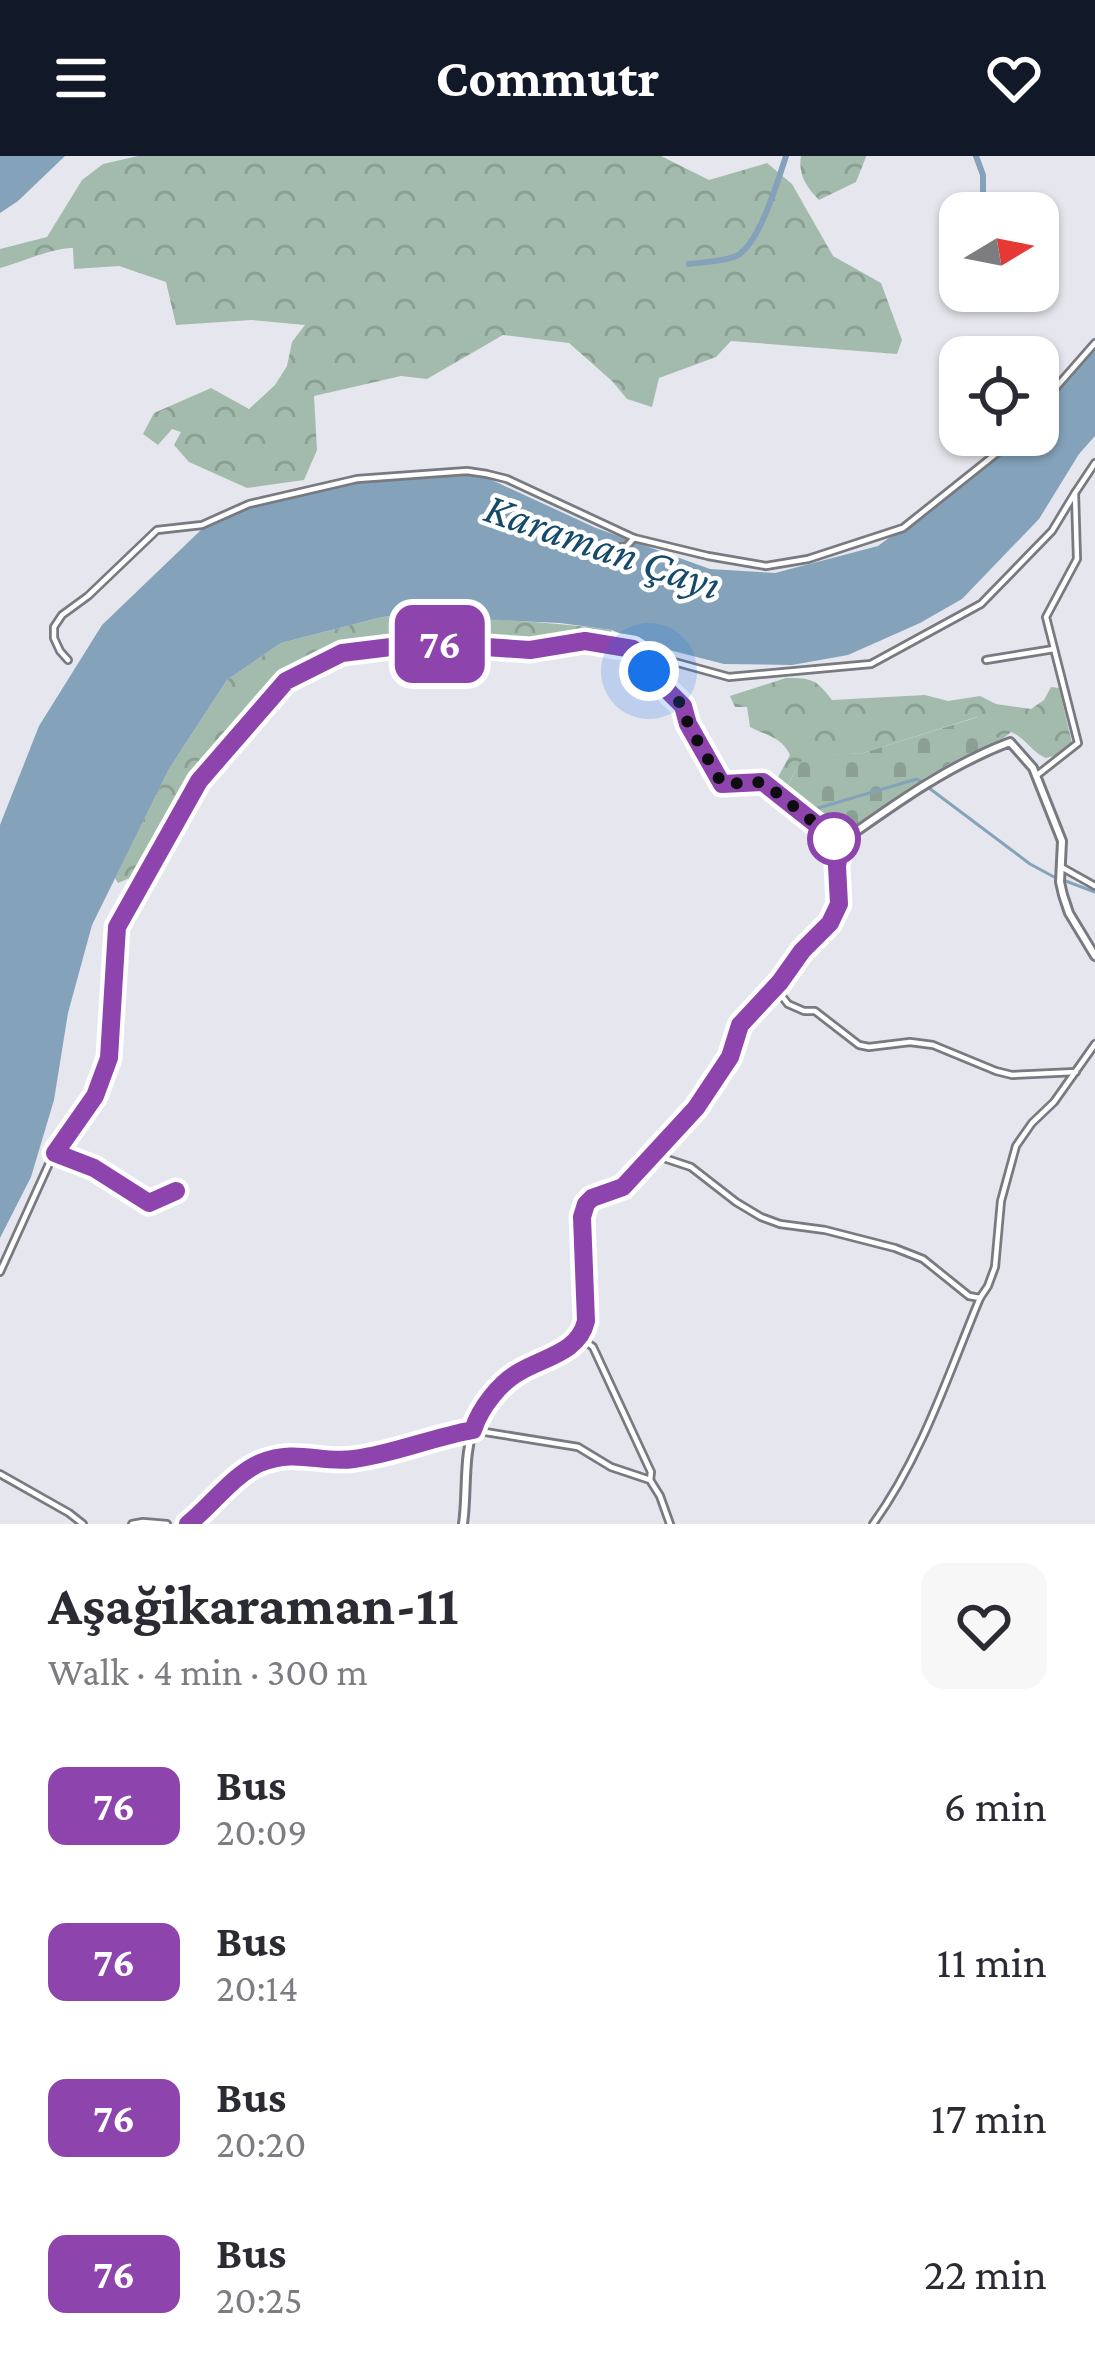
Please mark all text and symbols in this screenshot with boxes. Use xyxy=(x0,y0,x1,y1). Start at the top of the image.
icon: menu xyxy=(48,45,114,111)
icon: heart xyxy=(981,45,1047,111)
text: Commutr xyxy=(436,48,659,108)
north arrow xyxy=(939,192,1059,312)
map controls xyxy=(939,192,1059,456)
button: locate xyxy=(939,336,1059,456)
water label: Karaman Çayı xyxy=(478,482,728,610)
line badge: 76 xyxy=(386,605,494,683)
text: 76 xyxy=(419,620,461,667)
your location xyxy=(619,641,679,701)
unlabelled marker xyxy=(809,814,859,864)
button: heart xyxy=(921,1563,1047,1689)
text: Aşağikaraman-11 xyxy=(48,1573,459,1636)
text: Walk · 4 min · 300 m xyxy=(48,1650,368,1693)
text: Bus xyxy=(216,1760,286,1810)
text: 6 min xyxy=(944,1781,1047,1831)
text: 76 xyxy=(93,1782,135,1829)
text: 20:09 xyxy=(216,1810,307,1853)
text: Bus xyxy=(216,1916,286,1966)
text: 11 min xyxy=(937,1937,1047,1987)
text: 76 xyxy=(93,1938,135,1985)
text: 20:14 xyxy=(216,1966,298,2009)
text: Bus xyxy=(216,2072,286,2122)
text: 17 min xyxy=(931,2093,1047,2143)
text: 76 xyxy=(93,2094,135,2141)
text: 20:20 xyxy=(216,2122,306,2165)
text: Bus xyxy=(216,2228,286,2278)
text: 22 min xyxy=(924,2249,1047,2299)
text: 76 xyxy=(93,2250,135,2297)
text: 20:25 xyxy=(216,2278,303,2321)

